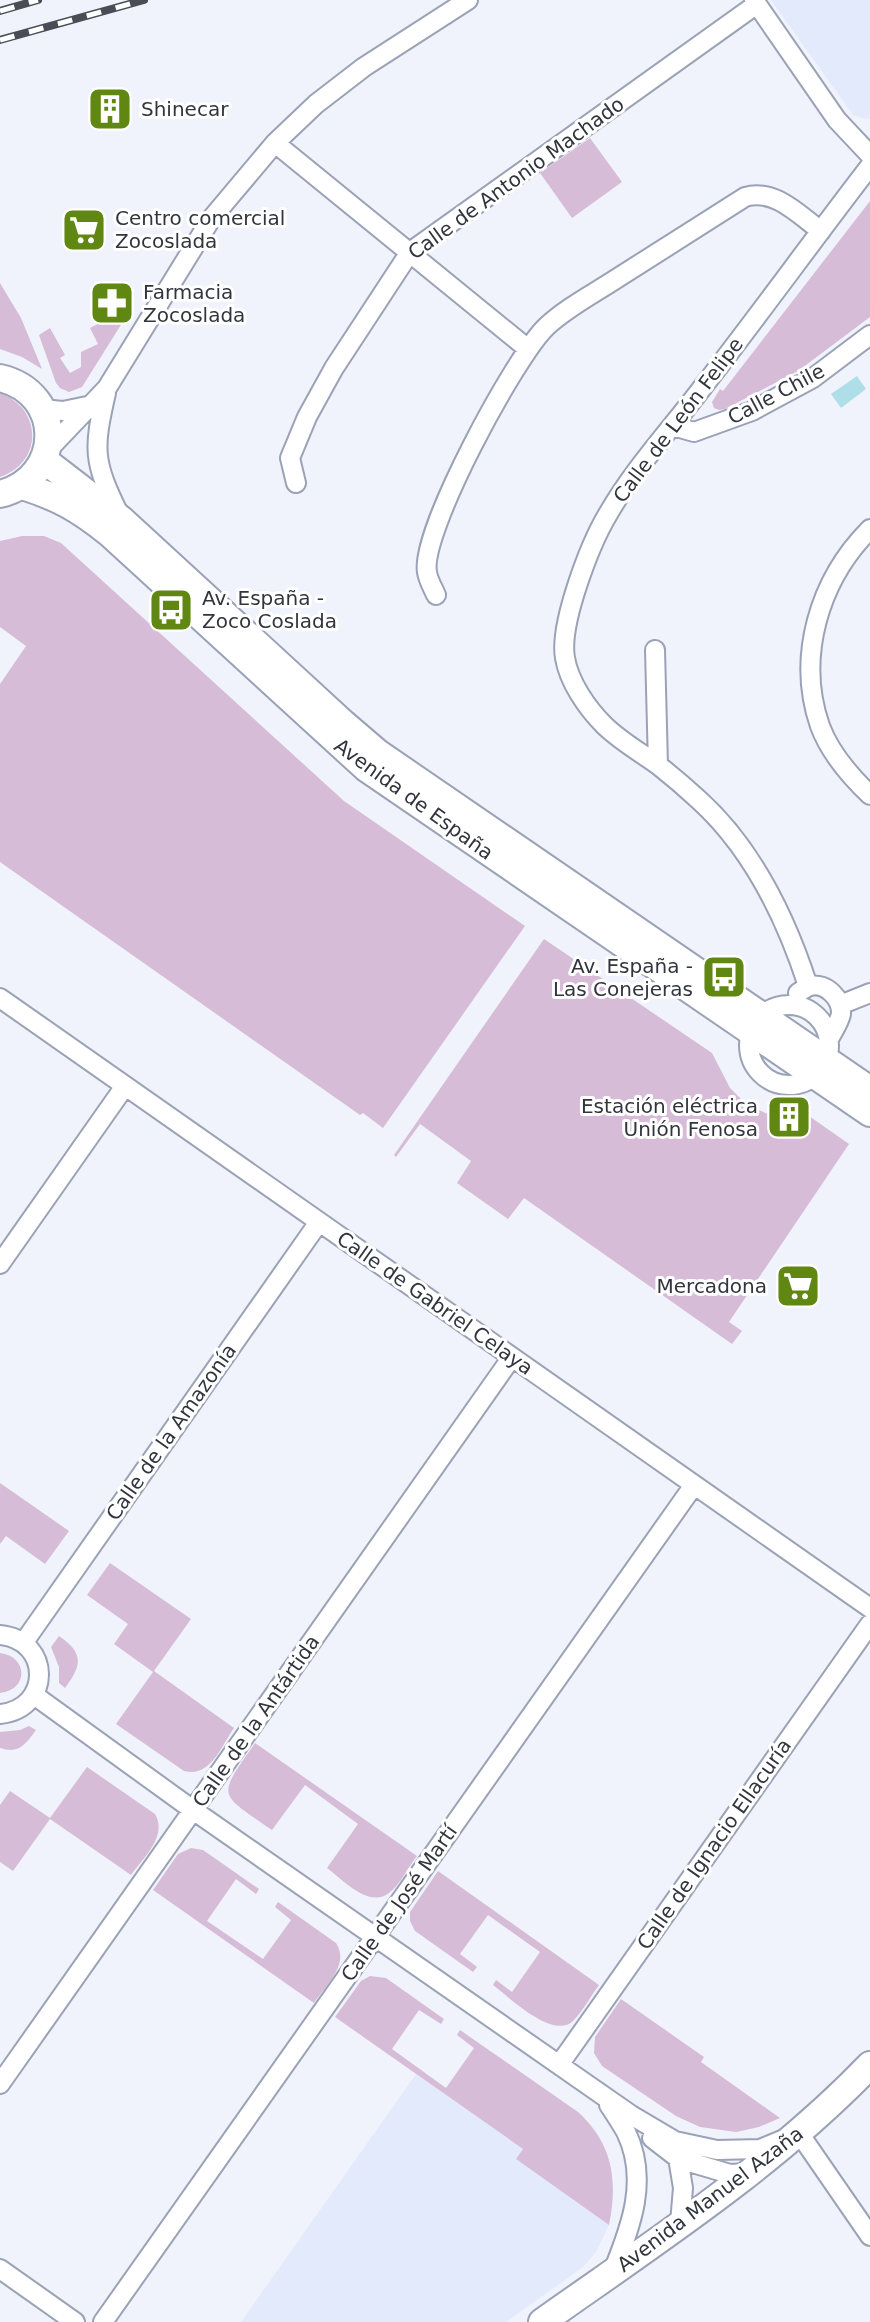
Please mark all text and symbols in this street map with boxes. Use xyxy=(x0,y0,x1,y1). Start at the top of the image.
building icon: Shinecar xyxy=(86,85,134,133)
street label: Calle de Antonio Machado xyxy=(403,92,629,264)
place label: Shinecar xyxy=(141,97,229,121)
supermarket icon: Centro comercial Zocoslada xyxy=(60,206,108,254)
place label: Centro comercial Zocoslada xyxy=(115,206,285,253)
pharmacy icon: Farmacia Zocoslada xyxy=(88,279,136,327)
place label: Farmacia Zocoslada xyxy=(143,280,245,327)
street label: Calle de León Felipe xyxy=(608,333,748,507)
street label: Calle Chile xyxy=(724,359,828,429)
bus stop icon: Av. España - Zoco Coslada xyxy=(147,586,195,634)
place label: Av. España - Zoco Coslada xyxy=(202,586,337,633)
street label: Avenida de España xyxy=(330,733,498,865)
bus stop icon: Av. España - Las Conejeras xyxy=(700,953,748,1001)
place label: Av. España - Las Conejeras xyxy=(553,954,693,1001)
building icon: Estación eléctrica Unión Fenosa xyxy=(765,1093,813,1141)
place label: Estación eléctrica Unión Fenosa xyxy=(581,1094,758,1141)
street label: Calle de Gabriel Celaya xyxy=(332,1226,538,1380)
supermarket icon: Mercadona xyxy=(774,1262,822,1310)
place label: Mercadona xyxy=(657,1274,767,1298)
street label: Calle de la Amazonía xyxy=(101,1339,241,1525)
street label: Calle de la Antártida xyxy=(188,1630,324,1812)
street label: Calle de Ignacio Ellacuría xyxy=(632,1734,796,1954)
street label: Calle de José Martí xyxy=(336,1819,463,1986)
street label: Avenida Manuel Azaña xyxy=(612,2121,808,2277)

